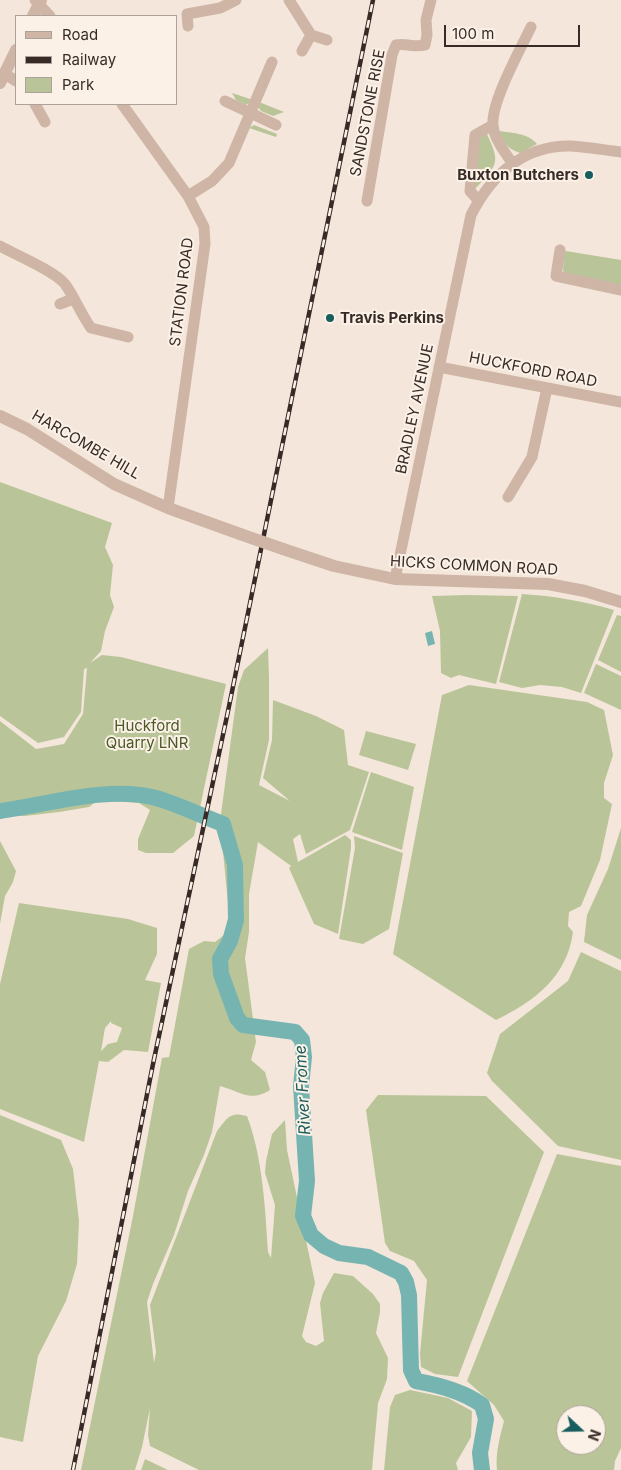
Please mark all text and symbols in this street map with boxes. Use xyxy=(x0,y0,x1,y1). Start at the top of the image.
legend xyxy=(15,15,178,105)
scale bar xyxy=(446,15,582,47)
text: 100 m xyxy=(452,24,494,43)
text: Road xyxy=(62,25,98,44)
street label: SANDSTONE RISE xyxy=(347,48,389,178)
text: Railway xyxy=(62,50,116,69)
text: Park xyxy=(62,75,94,94)
place label: Buxton Butchers xyxy=(457,166,579,184)
marker: Buxton Butchers xyxy=(583,169,595,181)
street label: STATION ROAD xyxy=(166,237,198,347)
place label: Travis Perkins xyxy=(340,309,444,327)
marker: Travis Perkins xyxy=(324,312,336,324)
street label: BRADLEY AVENUE xyxy=(392,342,438,476)
street label: HUCKFORD ROAD xyxy=(467,349,599,391)
street label: HARCOMBE HILL xyxy=(29,407,143,483)
street label: HICKS COMMON ROAD xyxy=(390,553,558,579)
park label: Huckford Quarry LNR xyxy=(106,717,188,752)
water label: River Frome xyxy=(291,1044,315,1136)
north arrow xyxy=(556,1405,606,1455)
text: N xyxy=(585,1427,604,1443)

